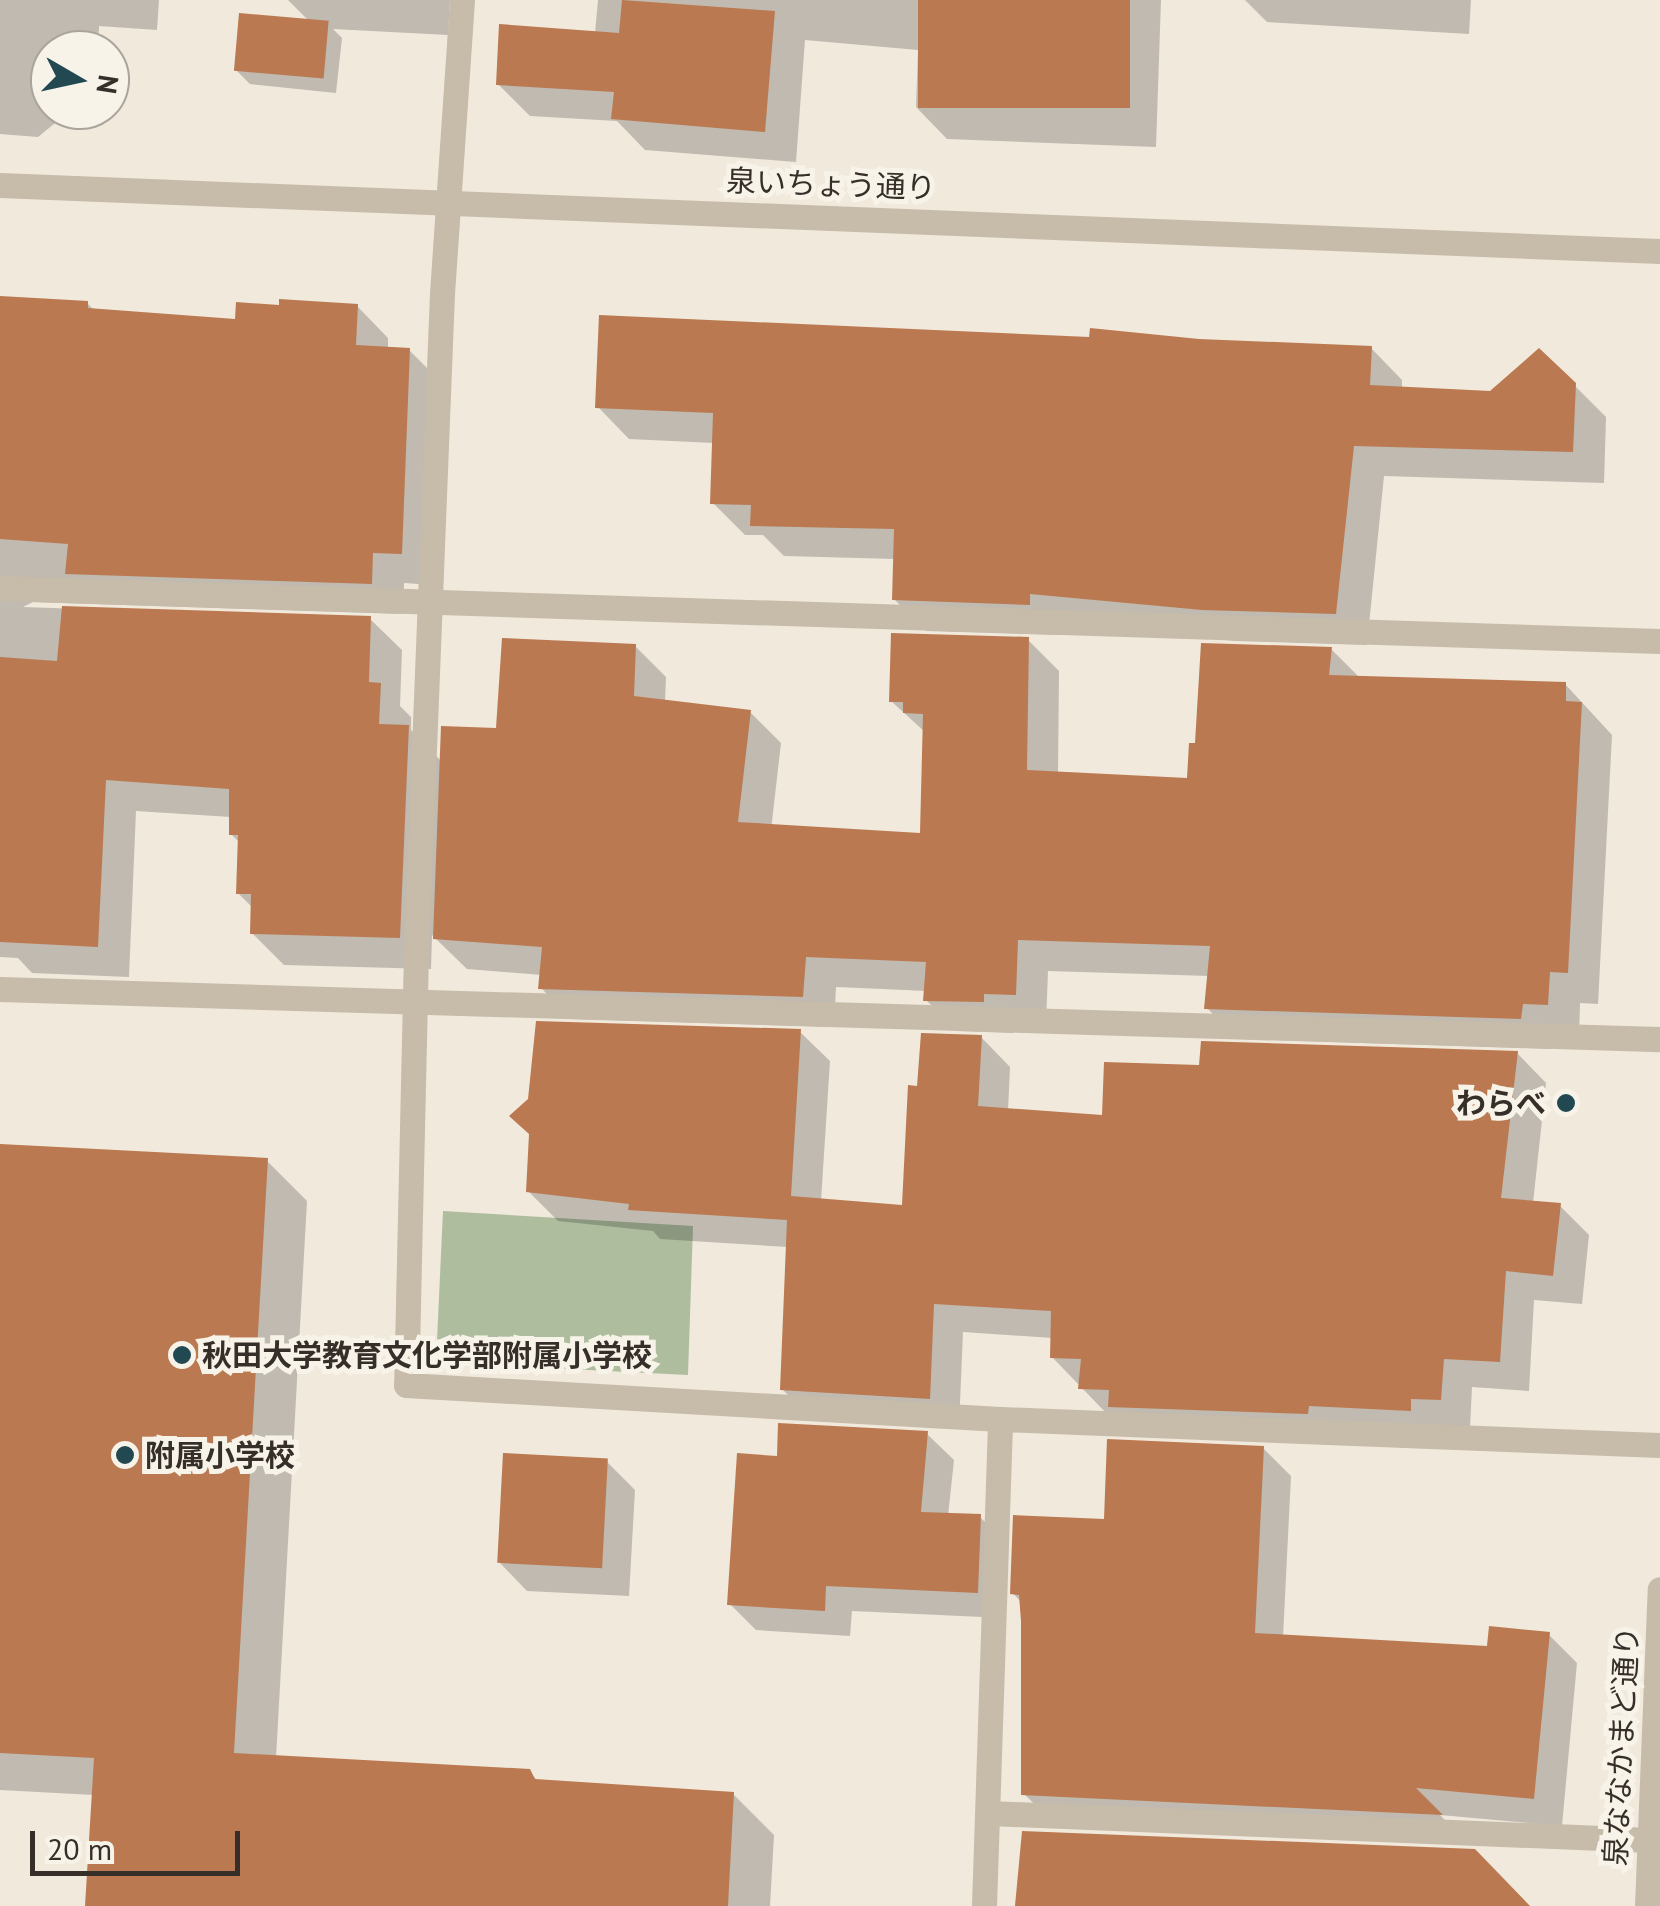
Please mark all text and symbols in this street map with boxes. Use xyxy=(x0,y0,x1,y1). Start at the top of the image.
north arrow xyxy=(30,30,130,130)
text: N xyxy=(88,72,128,96)
street label: 泉いちょう通り xyxy=(725,162,937,206)
place label: わらべ xyxy=(1456,1085,1546,1121)
marker: わらべ xyxy=(1555,1092,1577,1114)
place label: 秋田大学教育文化学部附属小学校 xyxy=(202,1337,652,1373)
marker: 秋田大学教育文化学部附属小学校 xyxy=(171,1344,193,1366)
place label: 附属小学校 xyxy=(145,1437,295,1473)
marker: 附属小学校 xyxy=(114,1444,136,1466)
street label: 泉ななかまど通り xyxy=(1597,1625,1645,1867)
scale bar xyxy=(35,1811,245,1873)
text: 20 m xyxy=(47,1829,112,1868)

